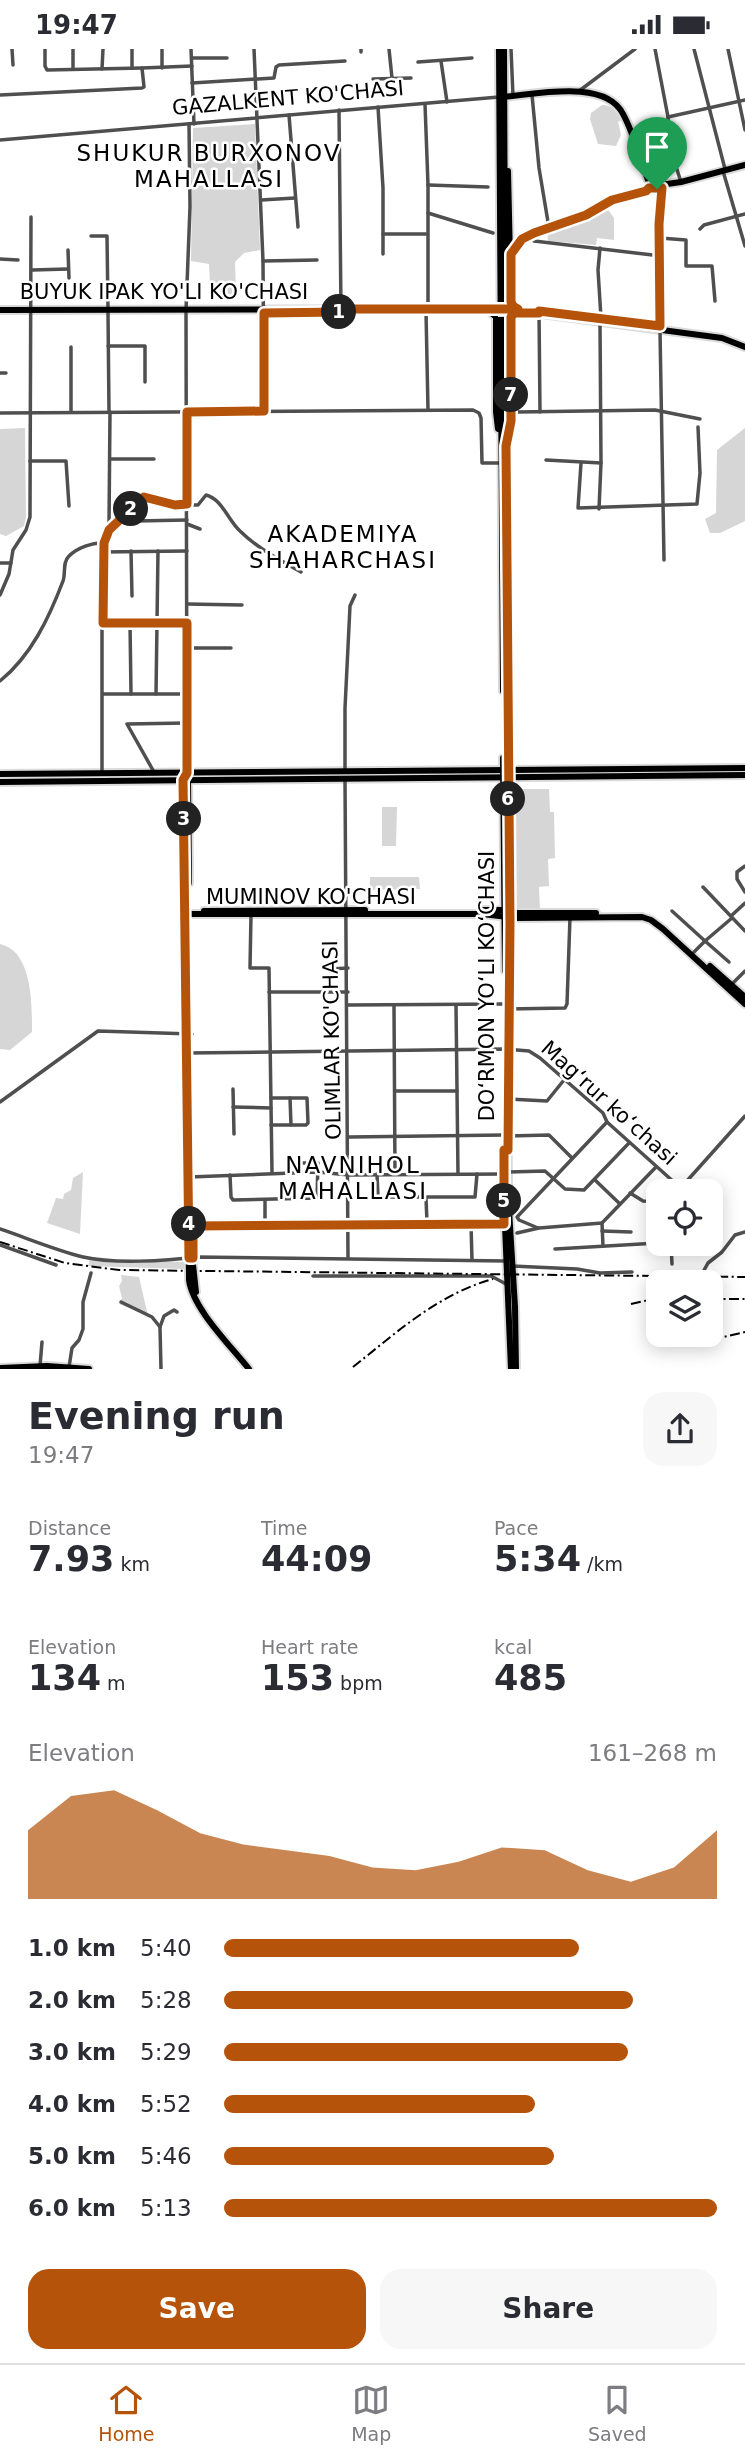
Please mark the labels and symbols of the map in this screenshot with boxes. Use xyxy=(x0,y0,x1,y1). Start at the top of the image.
street label: GAZALKENT KO'CHASI xyxy=(171,76,405,120)
pin xyxy=(627,117,687,189)
district label: SHUKUR BURXONOV MAHALLASI xyxy=(77,140,341,192)
street label: BUYUK IPAK YO'LI KO'CHASI xyxy=(20,280,308,304)
pin: 1 xyxy=(322,295,356,329)
pin: 7 xyxy=(494,377,528,413)
pin: 2 xyxy=(114,491,148,526)
district label: AKADEMIYA SHAHARCHASI xyxy=(249,521,437,573)
pin: 6 xyxy=(490,781,526,817)
pin: 3 xyxy=(166,801,202,837)
street label: DO‘RMON YO‘LI KO‘CHASI xyxy=(475,851,499,1121)
street label: MUMINOV KO'CHASI xyxy=(206,885,416,909)
street label: OLIMLAR KO'CHASI xyxy=(318,940,346,1140)
street label: Magʻrur koʻchasi xyxy=(536,1036,682,1170)
district label: NAVNIHOL MAHALLASI xyxy=(278,1152,428,1204)
pin: 5 xyxy=(486,1183,522,1219)
pin: 4 xyxy=(172,1207,206,1241)

